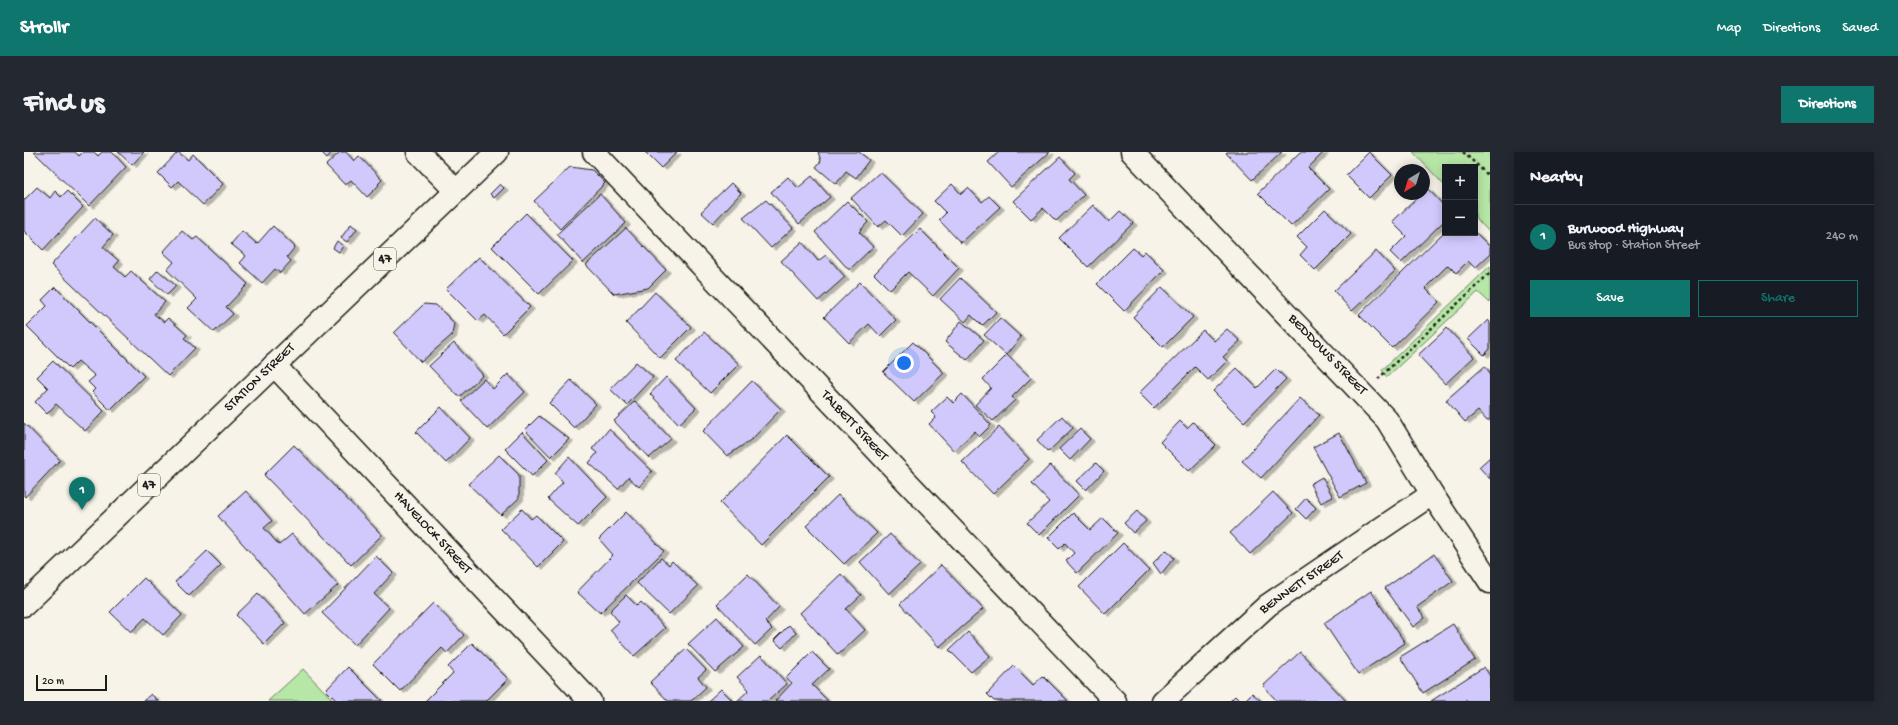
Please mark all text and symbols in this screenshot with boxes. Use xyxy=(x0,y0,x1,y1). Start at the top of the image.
text: Strollr xyxy=(20,17,68,40)
text: Map xyxy=(1717,20,1741,37)
text: Directions xyxy=(1763,20,1820,37)
text: Saved xyxy=(1842,20,1878,37)
button: Directions xyxy=(1781,86,1874,123)
text: Find us xyxy=(24,88,104,121)
north arrow xyxy=(1394,164,1430,200)
map controls xyxy=(1442,164,1478,236)
button: + xyxy=(1442,164,1478,200)
text: Nearby xyxy=(1530,168,1583,188)
button: − xyxy=(1442,200,1478,236)
text: Burwood Highway xyxy=(1568,220,1683,238)
text: 1 xyxy=(1540,229,1546,244)
text: 240 m xyxy=(1826,229,1858,244)
text: Bus stop · Station Street xyxy=(1568,238,1699,253)
road number: 47 xyxy=(374,248,396,270)
button: Save xyxy=(1530,280,1690,317)
button: Share xyxy=(1698,280,1858,317)
street label: BEDDOWS STREET xyxy=(1283,310,1370,400)
street label: STATION STREET xyxy=(221,340,299,416)
your location xyxy=(894,353,914,373)
street label: TALBETT STREET xyxy=(816,386,892,465)
road number: 47 xyxy=(138,474,160,496)
pin: 1 xyxy=(69,477,95,510)
street label: HAVELOCK STREET xyxy=(389,488,475,578)
street label: BENNETT STREET xyxy=(1256,547,1348,619)
scale bar xyxy=(36,673,107,692)
text: 20 m xyxy=(42,676,64,688)

